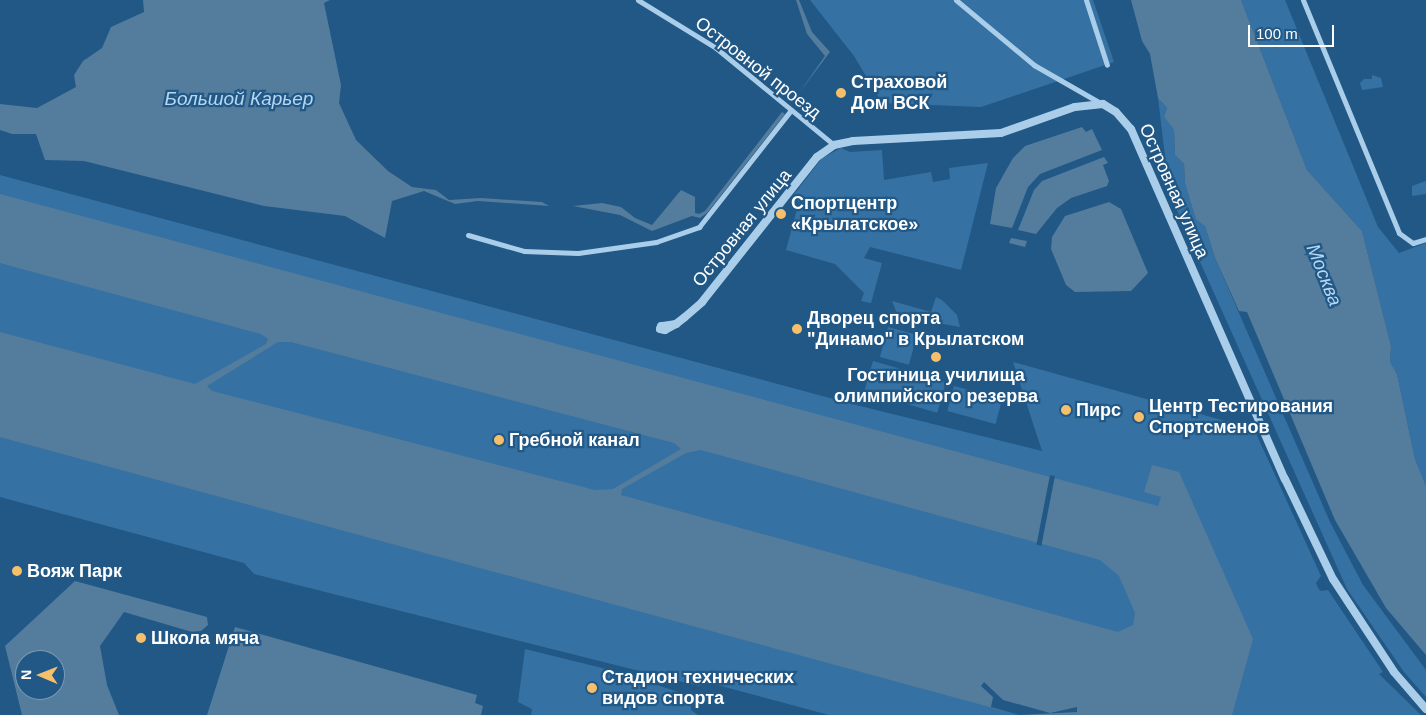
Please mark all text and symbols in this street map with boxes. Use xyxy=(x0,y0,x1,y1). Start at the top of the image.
street label: Островной проезд xyxy=(691,12,825,124)
scale bar xyxy=(1251,15,1337,47)
text: 100 m xyxy=(1256,25,1298,42)
place label: Страховой Дом ВСК xyxy=(851,72,947,115)
marker: Страховой Дом ВСК xyxy=(835,87,847,99)
water label: Большой Карьер xyxy=(165,88,313,110)
street label: Островная улица xyxy=(1135,120,1213,262)
street label: Островная улица xyxy=(688,165,796,291)
place label: Спортцентр «Крылатское» xyxy=(791,193,918,235)
marker: Спортцентр «Крылатское» xyxy=(775,208,787,220)
water label: Москва xyxy=(1301,241,1347,309)
place label: Дворец спорта "Динамо" в Крылатском xyxy=(807,308,1024,350)
marker: Дворец спорта "Динамо" в Крылатском xyxy=(791,323,803,335)
marker: Гостиница училища олимпийского резерва xyxy=(930,351,942,363)
place label: Гостиница училища олимпийского резерва xyxy=(834,365,1038,408)
place label: Центр Тестирования Спортсменов xyxy=(1149,396,1333,438)
place label: Пирс xyxy=(1076,399,1121,421)
marker: Пирс xyxy=(1060,404,1072,416)
marker: Центр Тестирования Спортсменов xyxy=(1133,411,1145,423)
place label: Гребной канал xyxy=(509,429,640,451)
marker: Гребной канал xyxy=(493,434,505,446)
place label: Вояж Парк xyxy=(27,560,122,582)
marker: Вояж Парк xyxy=(11,565,23,577)
place label: Школа мяча xyxy=(151,627,259,649)
marker: Школа мяча xyxy=(135,632,147,644)
north arrow xyxy=(15,650,65,700)
place label: Стадион технических видов спорта xyxy=(602,667,794,710)
text: N xyxy=(18,670,34,680)
marker: Стадион технических видов спорта xyxy=(586,682,598,694)

